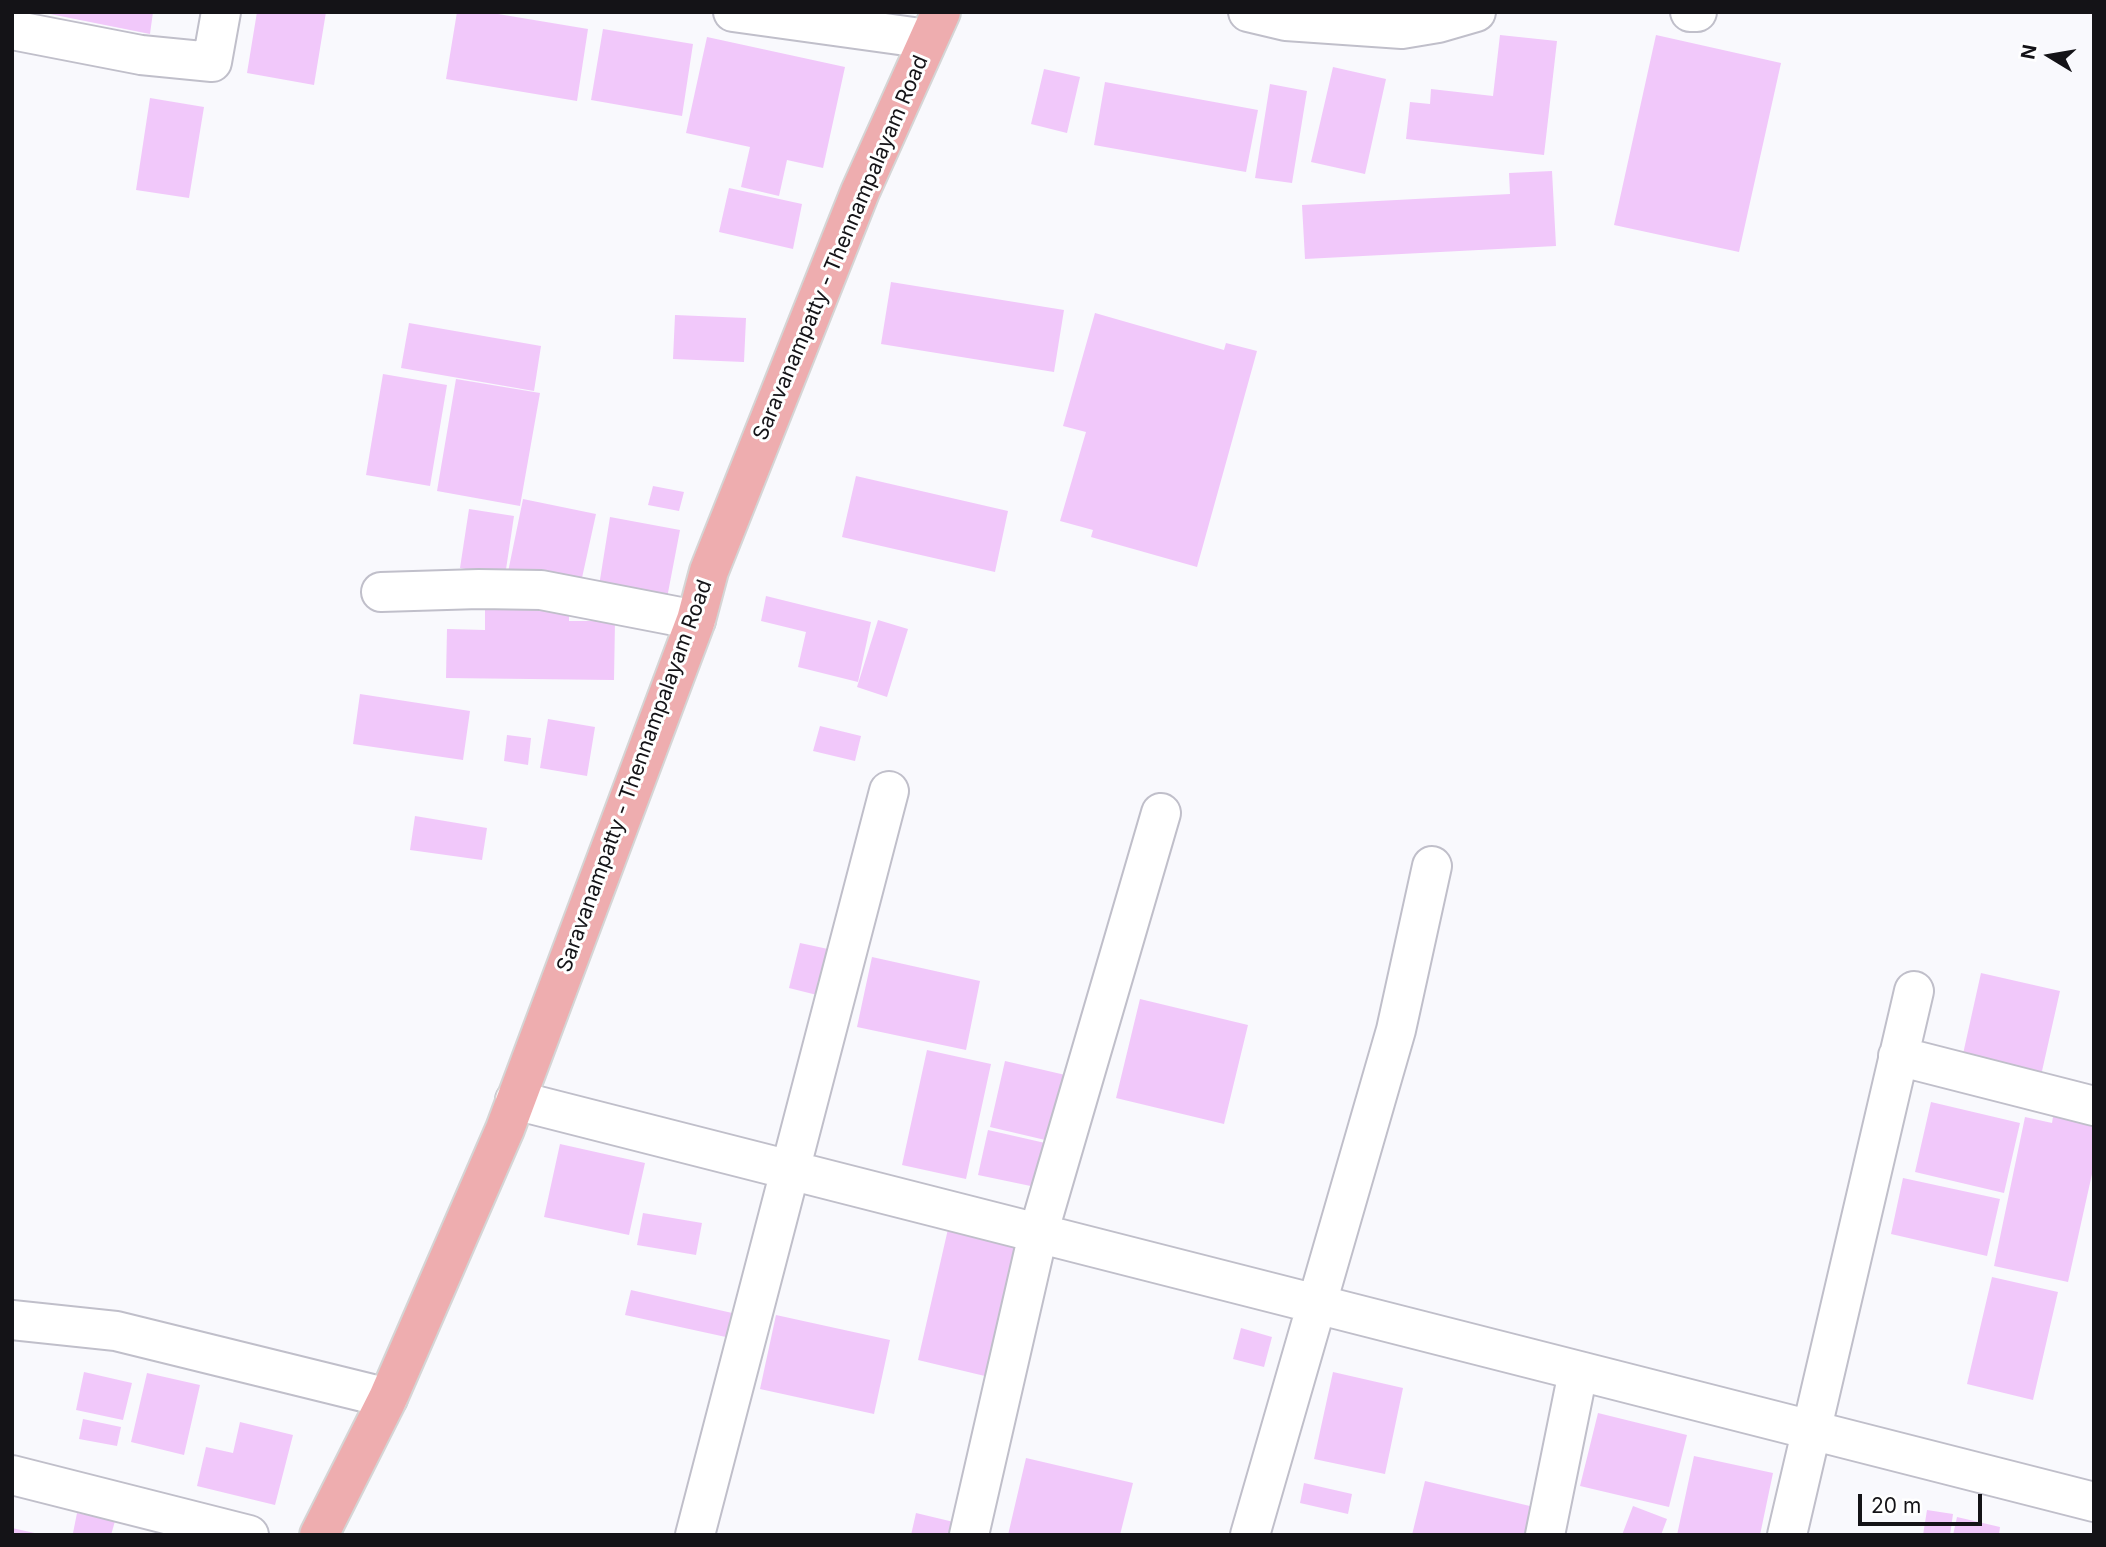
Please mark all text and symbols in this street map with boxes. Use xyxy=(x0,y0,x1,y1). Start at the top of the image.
north arrow xyxy=(2015,21,2085,91)
text: N xyxy=(2016,43,2042,61)
street label: Saravanampatty - Thennampalayam Road xyxy=(748,52,934,444)
street label: Saravanampatty - Thennampalayam Road xyxy=(552,576,718,976)
scale bar xyxy=(1861,1480,1985,1524)
text: 20 m xyxy=(1871,1493,1921,1518)

